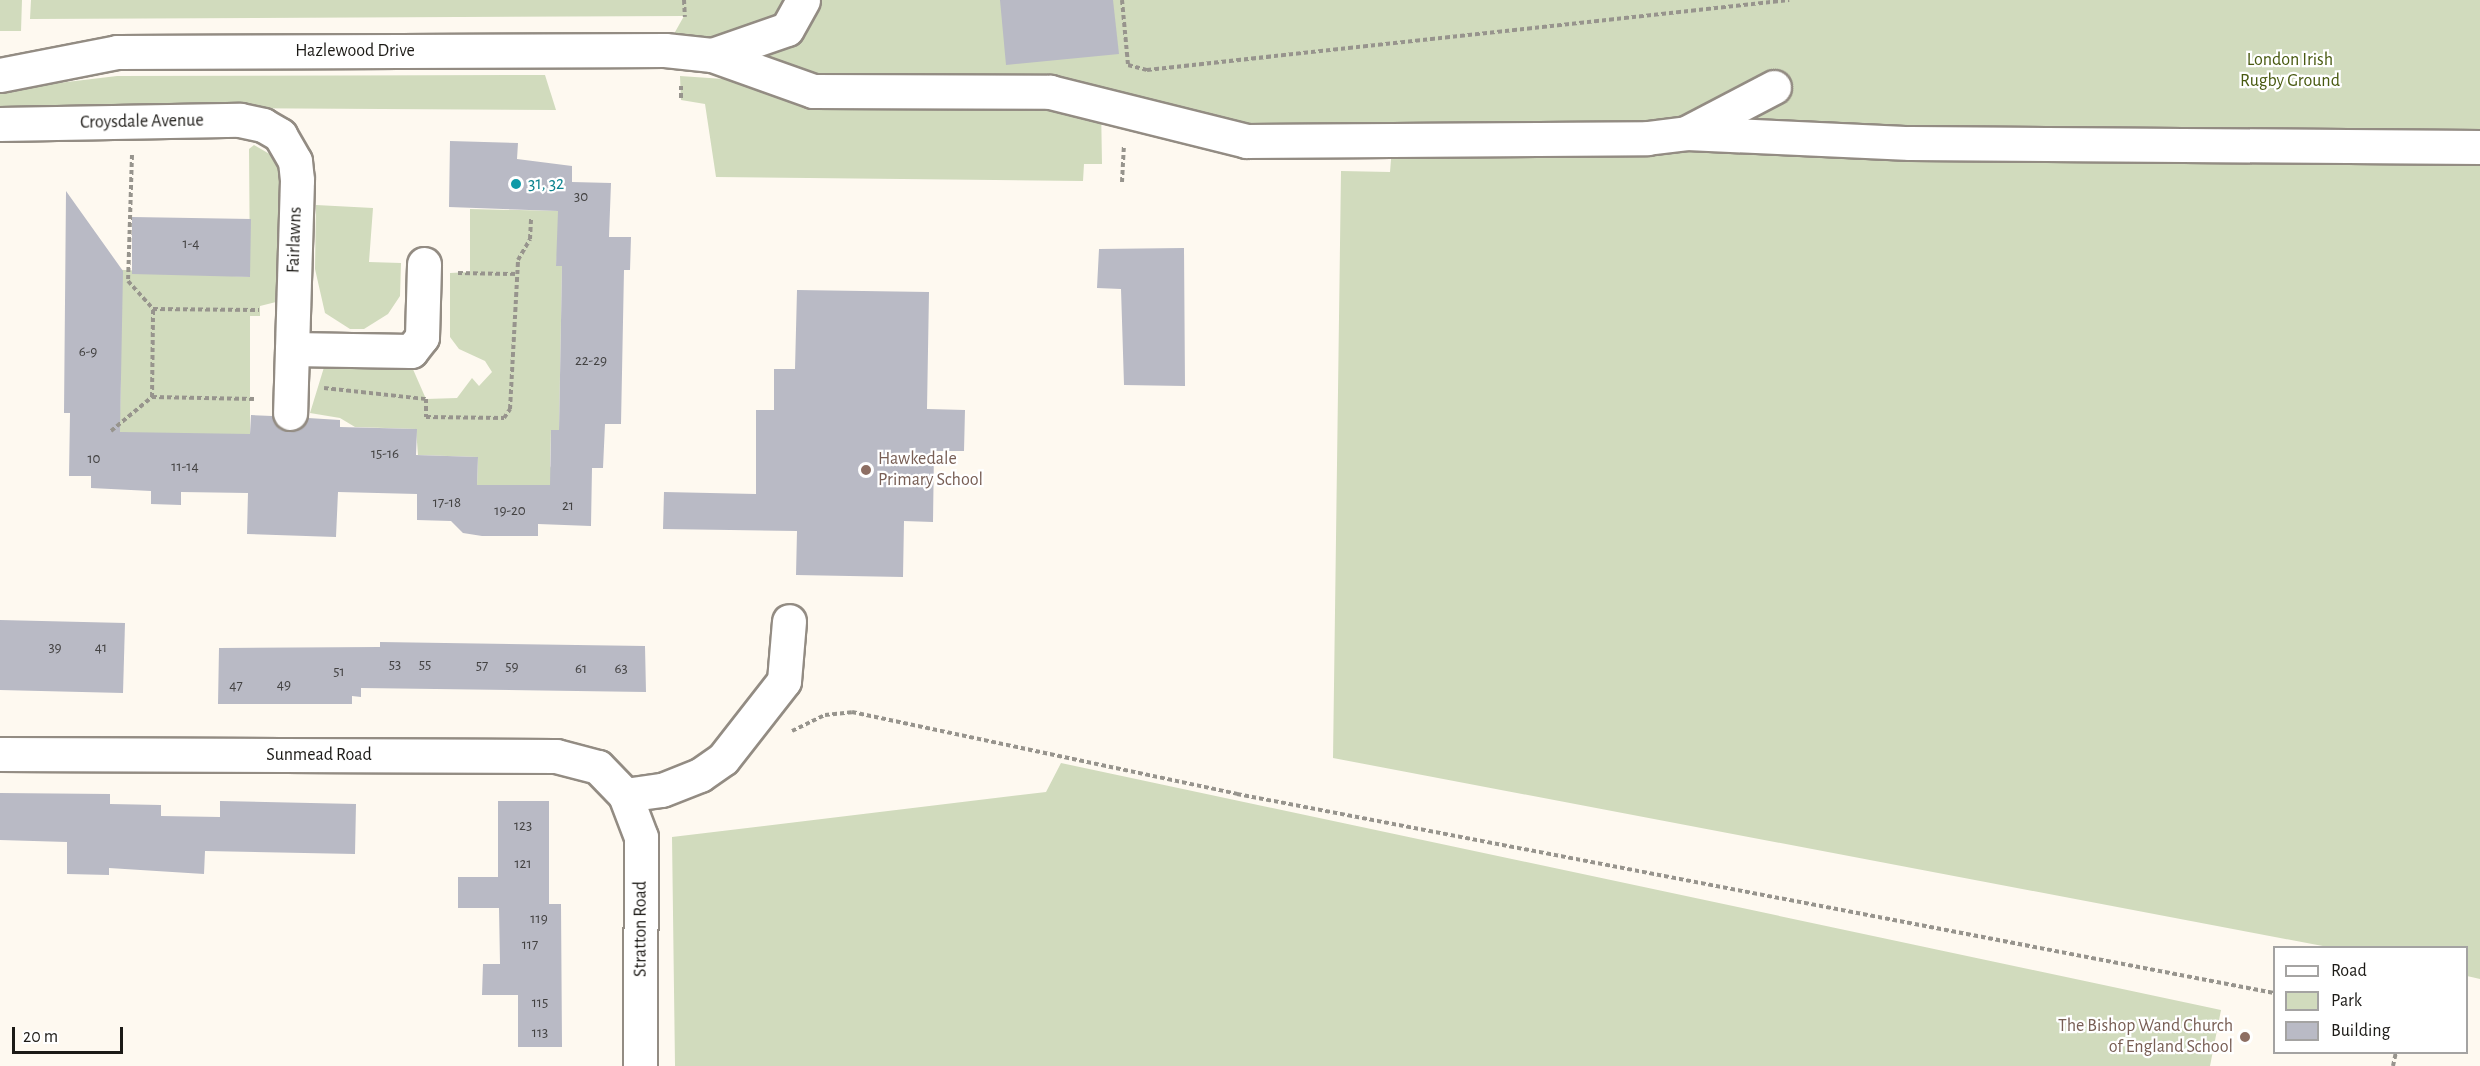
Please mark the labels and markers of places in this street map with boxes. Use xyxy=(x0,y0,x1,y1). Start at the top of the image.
place label: 31, 32 xyxy=(528,173,564,195)
marker: 31, 32 xyxy=(509,177,523,191)
place label: Hawkedale Primary School xyxy=(878,449,983,492)
marker: Hawkedale Primary School xyxy=(859,463,873,477)
place label: The Bishop Wand Church of England School xyxy=(2058,1016,2233,1058)
marker: The Bishop Wand Church of England School xyxy=(2238,1030,2252,1044)

